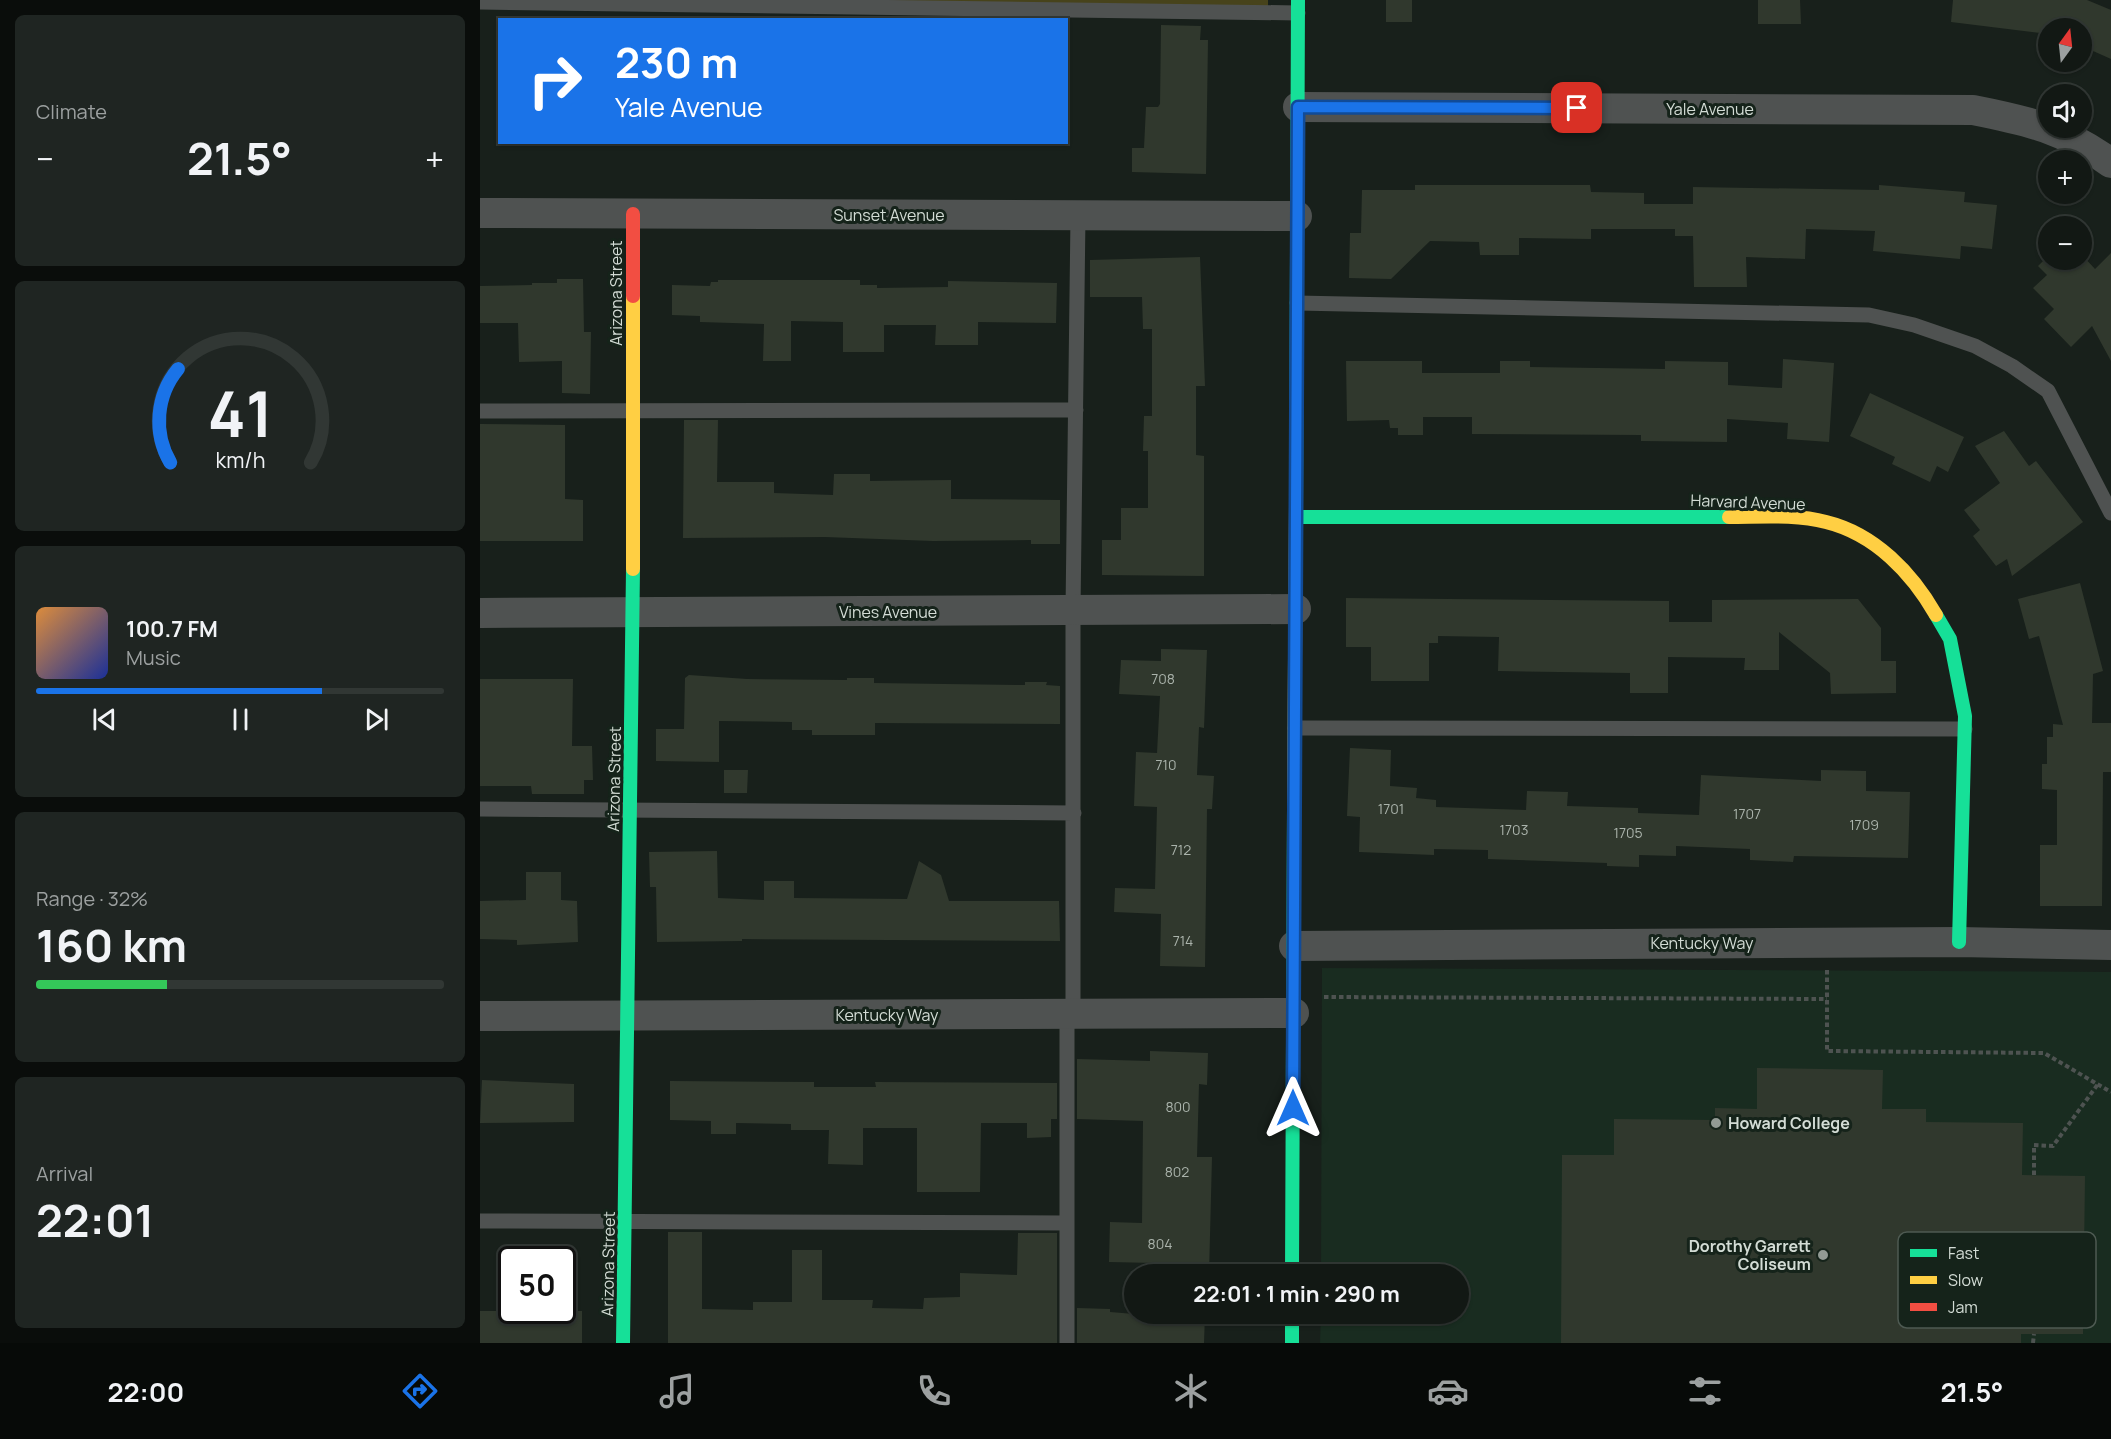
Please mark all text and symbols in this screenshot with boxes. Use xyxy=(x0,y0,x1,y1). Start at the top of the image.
north arrow xyxy=(2038,18,2092,72)
map controls xyxy=(2038,18,2092,270)
text: 230 m xyxy=(615,33,738,91)
icon: right xyxy=(516,42,594,120)
pin xyxy=(1551,82,1602,133)
button: sound xyxy=(2038,84,2092,138)
text: Yale Avenue xyxy=(615,88,763,125)
icon: arrive xyxy=(1560,91,1593,124)
text: Climate xyxy=(36,98,107,125)
street label: Yale Avenue xyxy=(1666,98,1754,120)
text: 21.5° xyxy=(187,127,292,189)
text: − xyxy=(36,136,54,181)
text: + xyxy=(425,136,444,181)
button: + xyxy=(2038,150,2092,204)
street label: Sunset Avenue xyxy=(833,204,945,226)
button: − xyxy=(2038,216,2092,270)
street label: Arizona Street xyxy=(605,240,627,346)
text: 41 xyxy=(207,370,273,456)
text: km/h xyxy=(215,445,265,474)
street label: Harvard Avenue xyxy=(1690,489,1806,515)
street label: Vines Avenue xyxy=(839,601,937,623)
text: 100.7 FM xyxy=(126,614,218,644)
text: Music xyxy=(126,644,181,671)
house number: 708 xyxy=(1151,669,1175,688)
icon: previous xyxy=(88,703,121,736)
icon: pause xyxy=(224,703,257,736)
icon: next xyxy=(360,703,393,736)
street label: Arizona Street xyxy=(602,726,626,832)
house number: 710 xyxy=(1155,755,1177,774)
house number: 1701 xyxy=(1378,799,1404,818)
house number: 1707 xyxy=(1733,804,1761,823)
house number: 1709 xyxy=(1849,815,1879,834)
house number: 1703 xyxy=(1500,820,1528,839)
house number: 1705 xyxy=(1613,823,1643,842)
house number: 712 xyxy=(1171,840,1191,859)
text: Range · 32% xyxy=(36,885,148,912)
text: 160 km xyxy=(36,914,187,976)
house number: 714 xyxy=(1173,931,1193,950)
street label: Kentucky Way xyxy=(1651,932,1754,954)
street label: Kentucky Way xyxy=(836,1004,939,1026)
position arrow xyxy=(1261,1076,1325,1140)
house number: 800 xyxy=(1165,1097,1191,1116)
place label: Howard College xyxy=(1728,1112,1850,1134)
marker: Howard College xyxy=(1709,1116,1723,1130)
text: Arrival xyxy=(36,1160,93,1187)
house number: 802 xyxy=(1165,1162,1189,1181)
text: 22:01 xyxy=(36,1189,154,1251)
street label: Arizona Street xyxy=(596,1211,620,1317)
legend xyxy=(1898,1232,2096,1328)
house number: 804 xyxy=(1148,1234,1172,1253)
place label: Dorothy Garrett Coliseum xyxy=(1689,1235,1811,1275)
text: Fast xyxy=(1948,1242,1979,1264)
speed limit sign: 50 xyxy=(498,1246,576,1324)
marker: Dorothy Garrett Coliseum xyxy=(1816,1248,1830,1262)
text: Slow xyxy=(1948,1269,1983,1291)
text: 22:01 · 1 min · 290 m xyxy=(1193,1279,1400,1309)
text: Jam xyxy=(1948,1296,1978,1318)
icon: directions xyxy=(399,1370,441,1412)
icon: music xyxy=(656,1370,698,1412)
icon: phone xyxy=(913,1370,955,1412)
icon: climate xyxy=(1170,1370,1212,1412)
icon: car xyxy=(1427,1370,1469,1412)
icon: filters xyxy=(1684,1370,1726,1412)
text: 22:00 xyxy=(107,1373,184,1410)
text: 21.5° xyxy=(1941,1373,2004,1410)

